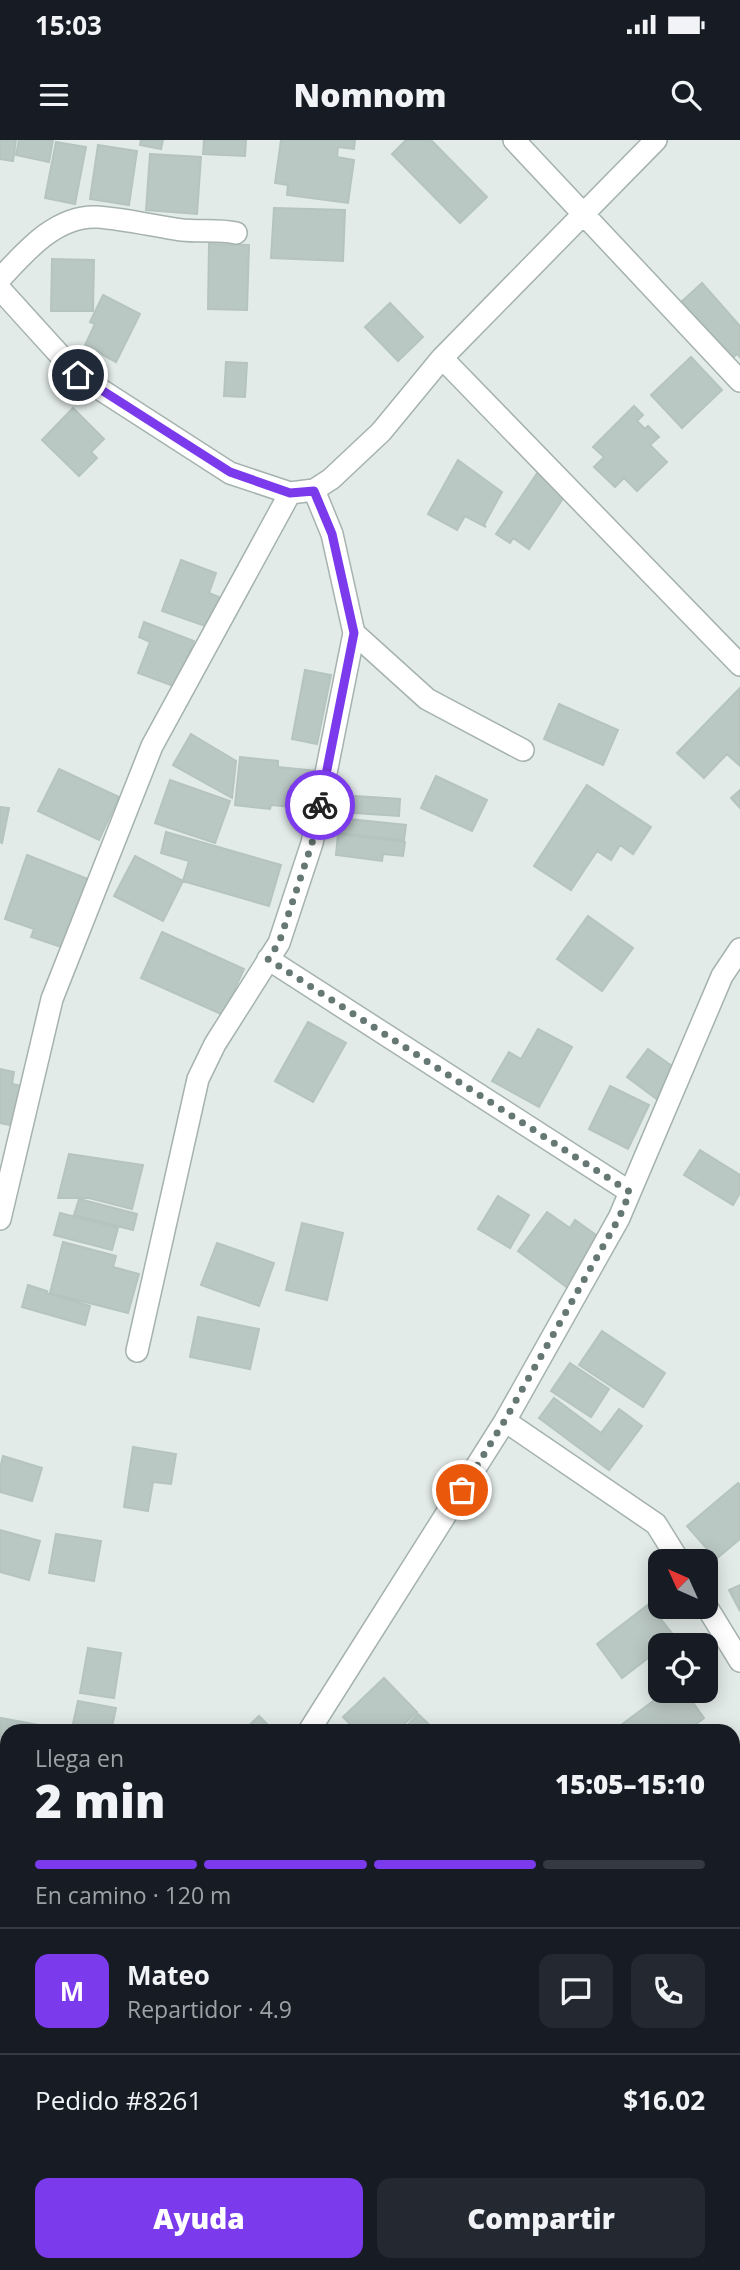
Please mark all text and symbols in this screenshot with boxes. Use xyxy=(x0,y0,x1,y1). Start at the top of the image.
text: 15:03 xyxy=(35,7,102,43)
text: Nomnom xyxy=(294,73,446,116)
icon: menu xyxy=(35,76,73,114)
icon: search xyxy=(667,76,705,114)
pin xyxy=(48,345,108,405)
icon: home xyxy=(59,356,97,394)
courier xyxy=(285,770,355,840)
icon: bike xyxy=(301,786,339,824)
pin xyxy=(432,1460,492,1520)
icon: bag xyxy=(443,1471,481,1509)
north arrow xyxy=(648,1549,718,1619)
map controls xyxy=(648,1549,718,1703)
button: locate xyxy=(648,1633,718,1703)
text: Llega en xyxy=(35,1742,124,1774)
text: 15:05–15:10 xyxy=(555,1766,705,1802)
text: 2 min xyxy=(35,1769,166,1831)
text: En camino · 120 m xyxy=(35,1879,231,1911)
button: chat xyxy=(539,1954,613,2028)
button: phone xyxy=(631,1954,705,2028)
text: Mateo xyxy=(127,1957,210,1993)
text: M xyxy=(60,1973,84,2009)
text: Repartidor · 4.9 xyxy=(127,1993,292,2025)
text: Pedido #8261 xyxy=(35,2082,202,2118)
text: $16.02 xyxy=(623,2082,705,2118)
button: Ayuda xyxy=(35,2178,363,2258)
button: Compartir xyxy=(377,2178,705,2258)

